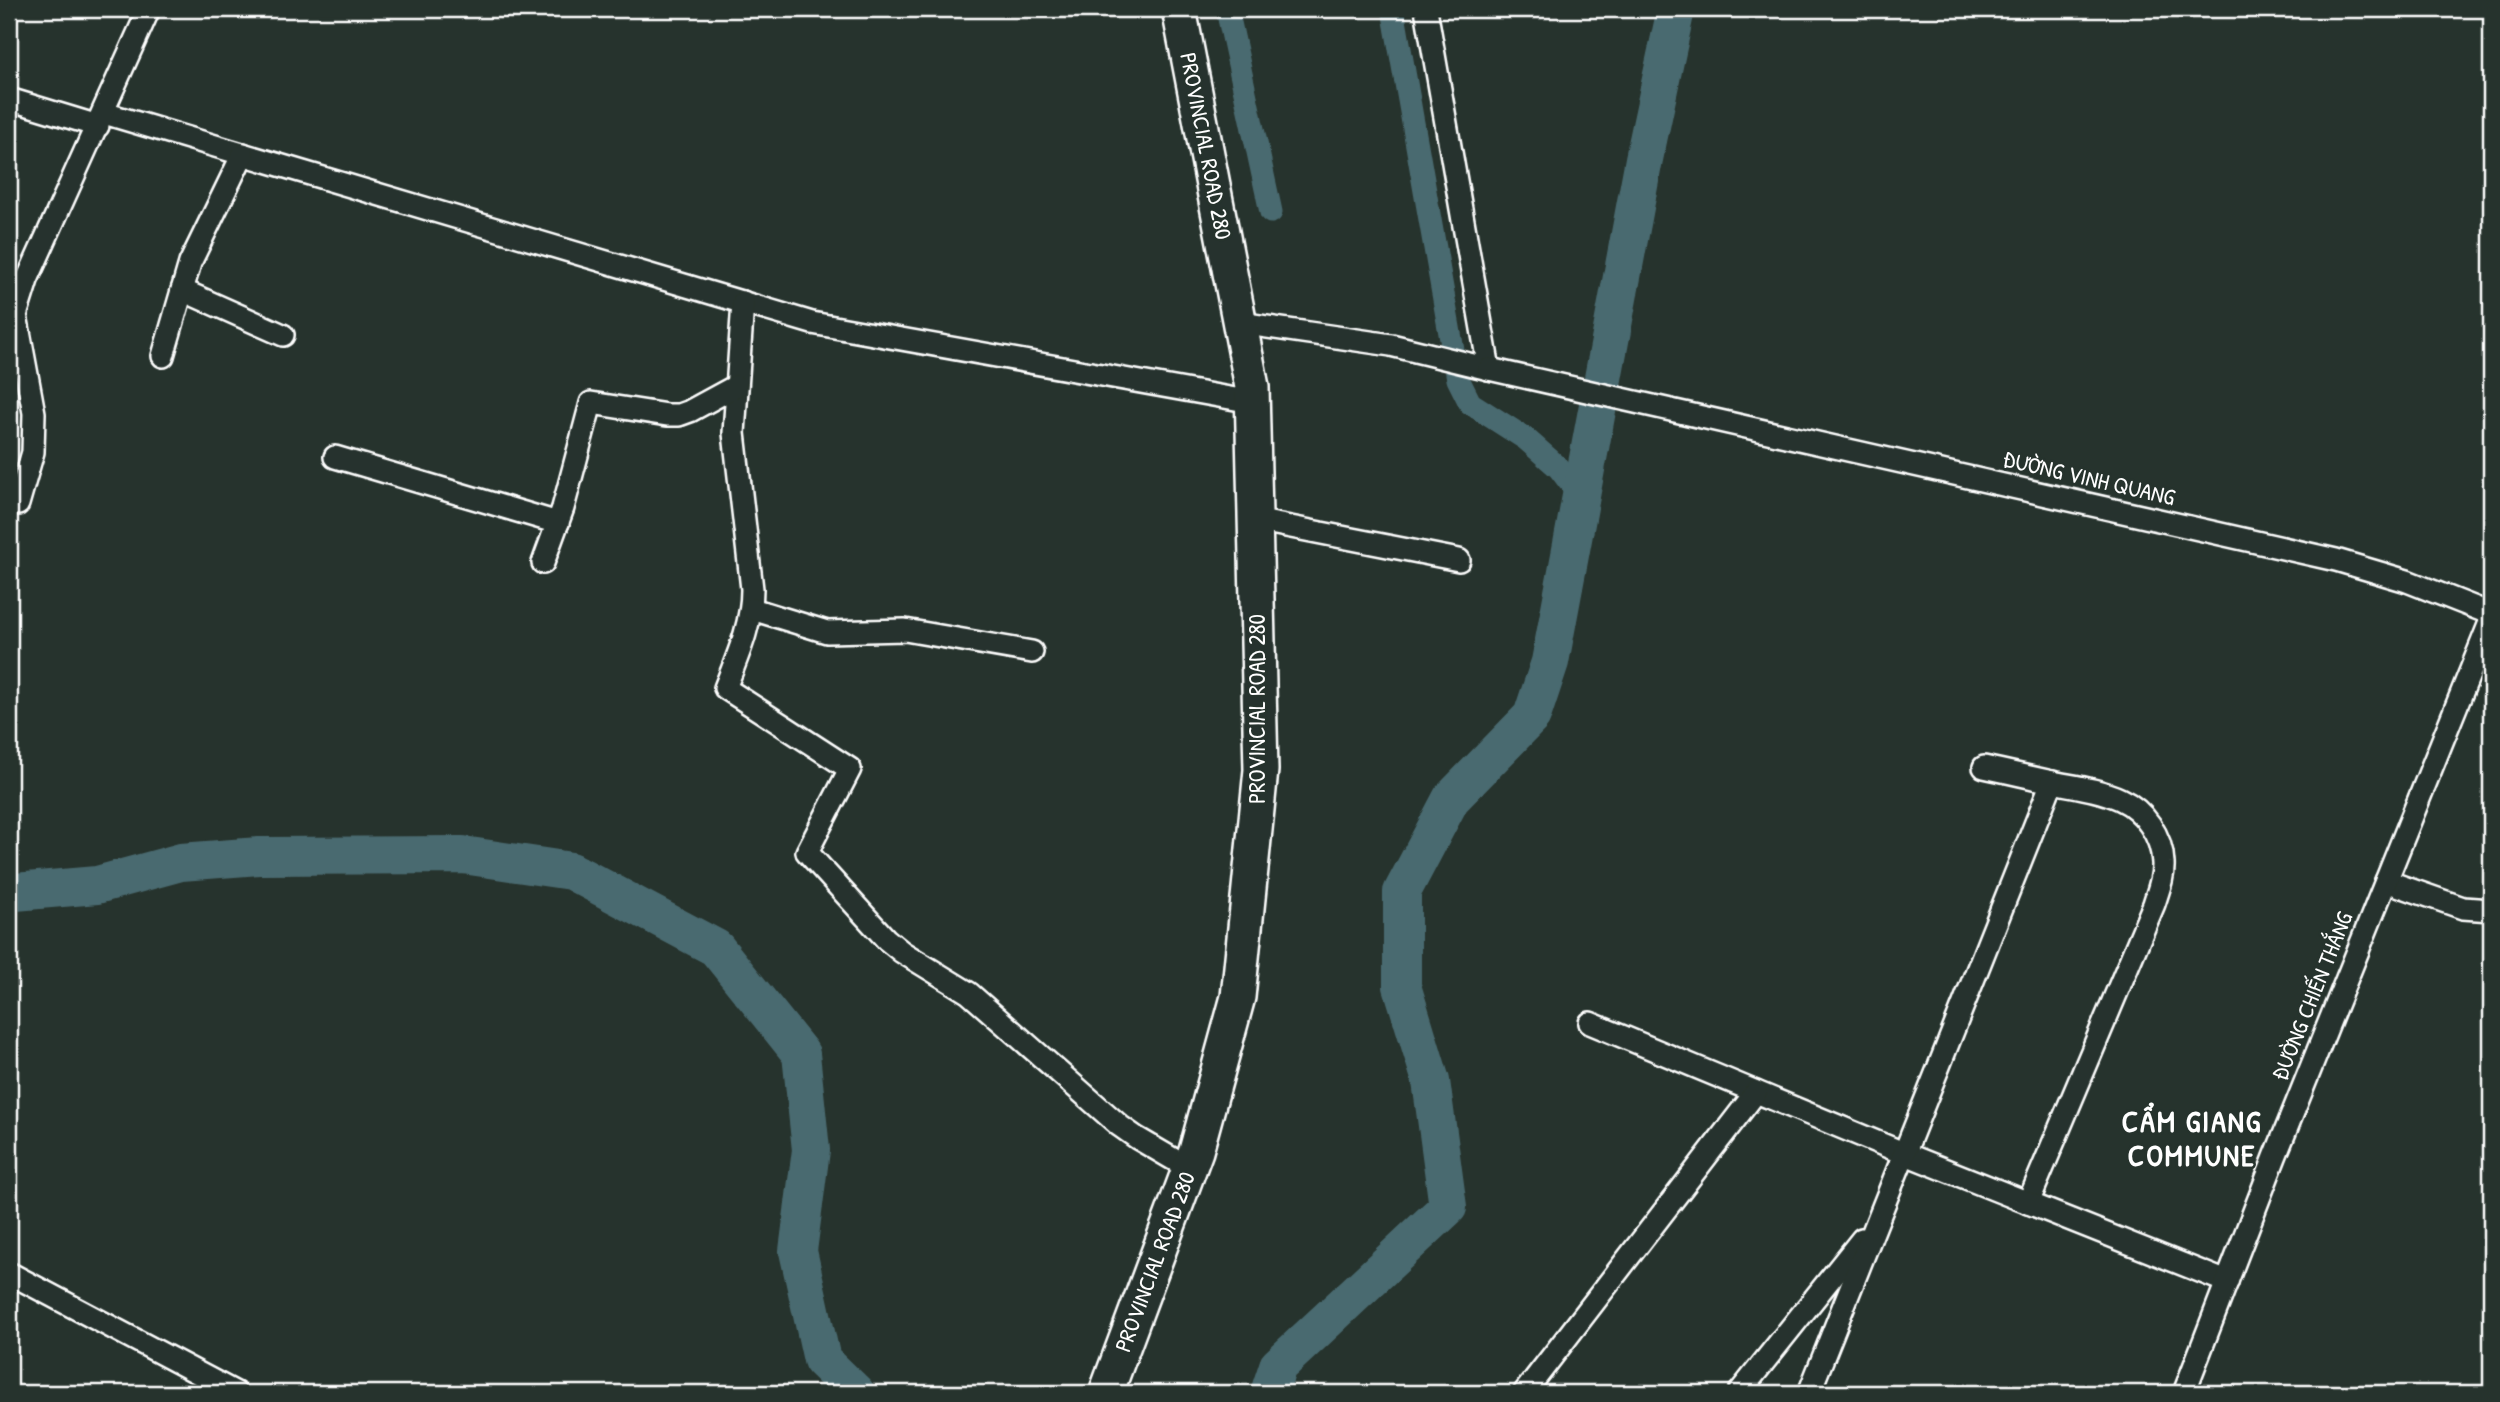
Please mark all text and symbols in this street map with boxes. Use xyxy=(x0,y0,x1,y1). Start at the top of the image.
street label: PROVINCIAL ROAD 280 xyxy=(1173,50,1240,242)
street label: ĐƯỜNG VINH QUANG xyxy=(2000,443,2178,512)
street label: PROVINCIAL ROAD 280 xyxy=(1241,614,1272,804)
street label: ĐƯỜNG CHIẾN THẮNG xyxy=(2264,907,2359,1085)
district label: CẨM GIANG COMMUNE xyxy=(2122,1101,2262,1175)
street label: PROVINCIAL ROAD 280 xyxy=(1107,1167,1202,1356)

